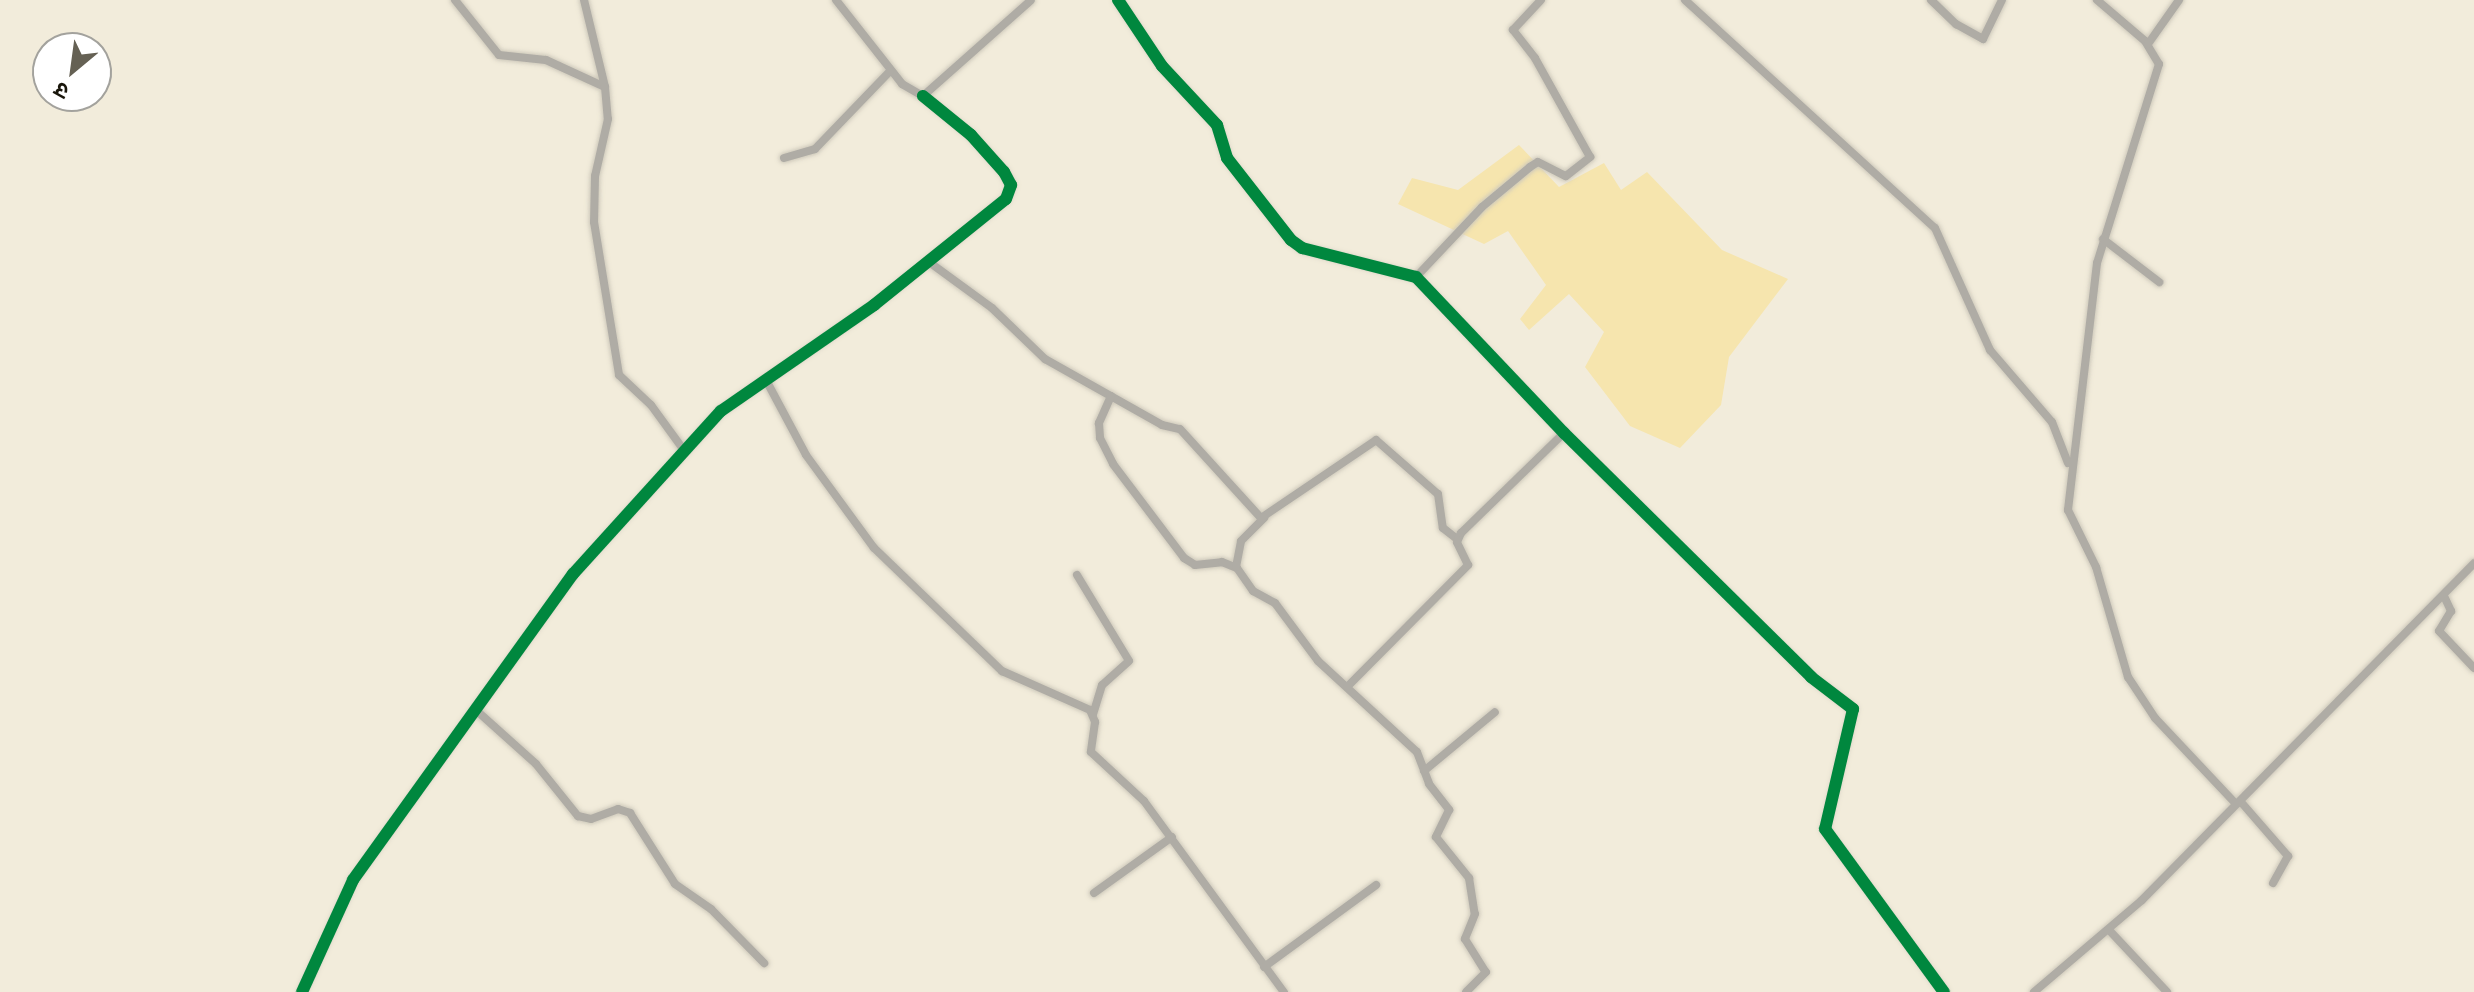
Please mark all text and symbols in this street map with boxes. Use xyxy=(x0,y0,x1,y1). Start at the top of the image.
north arrow xyxy=(32,32,112,112)
text: उ xyxy=(47,73,75,109)

